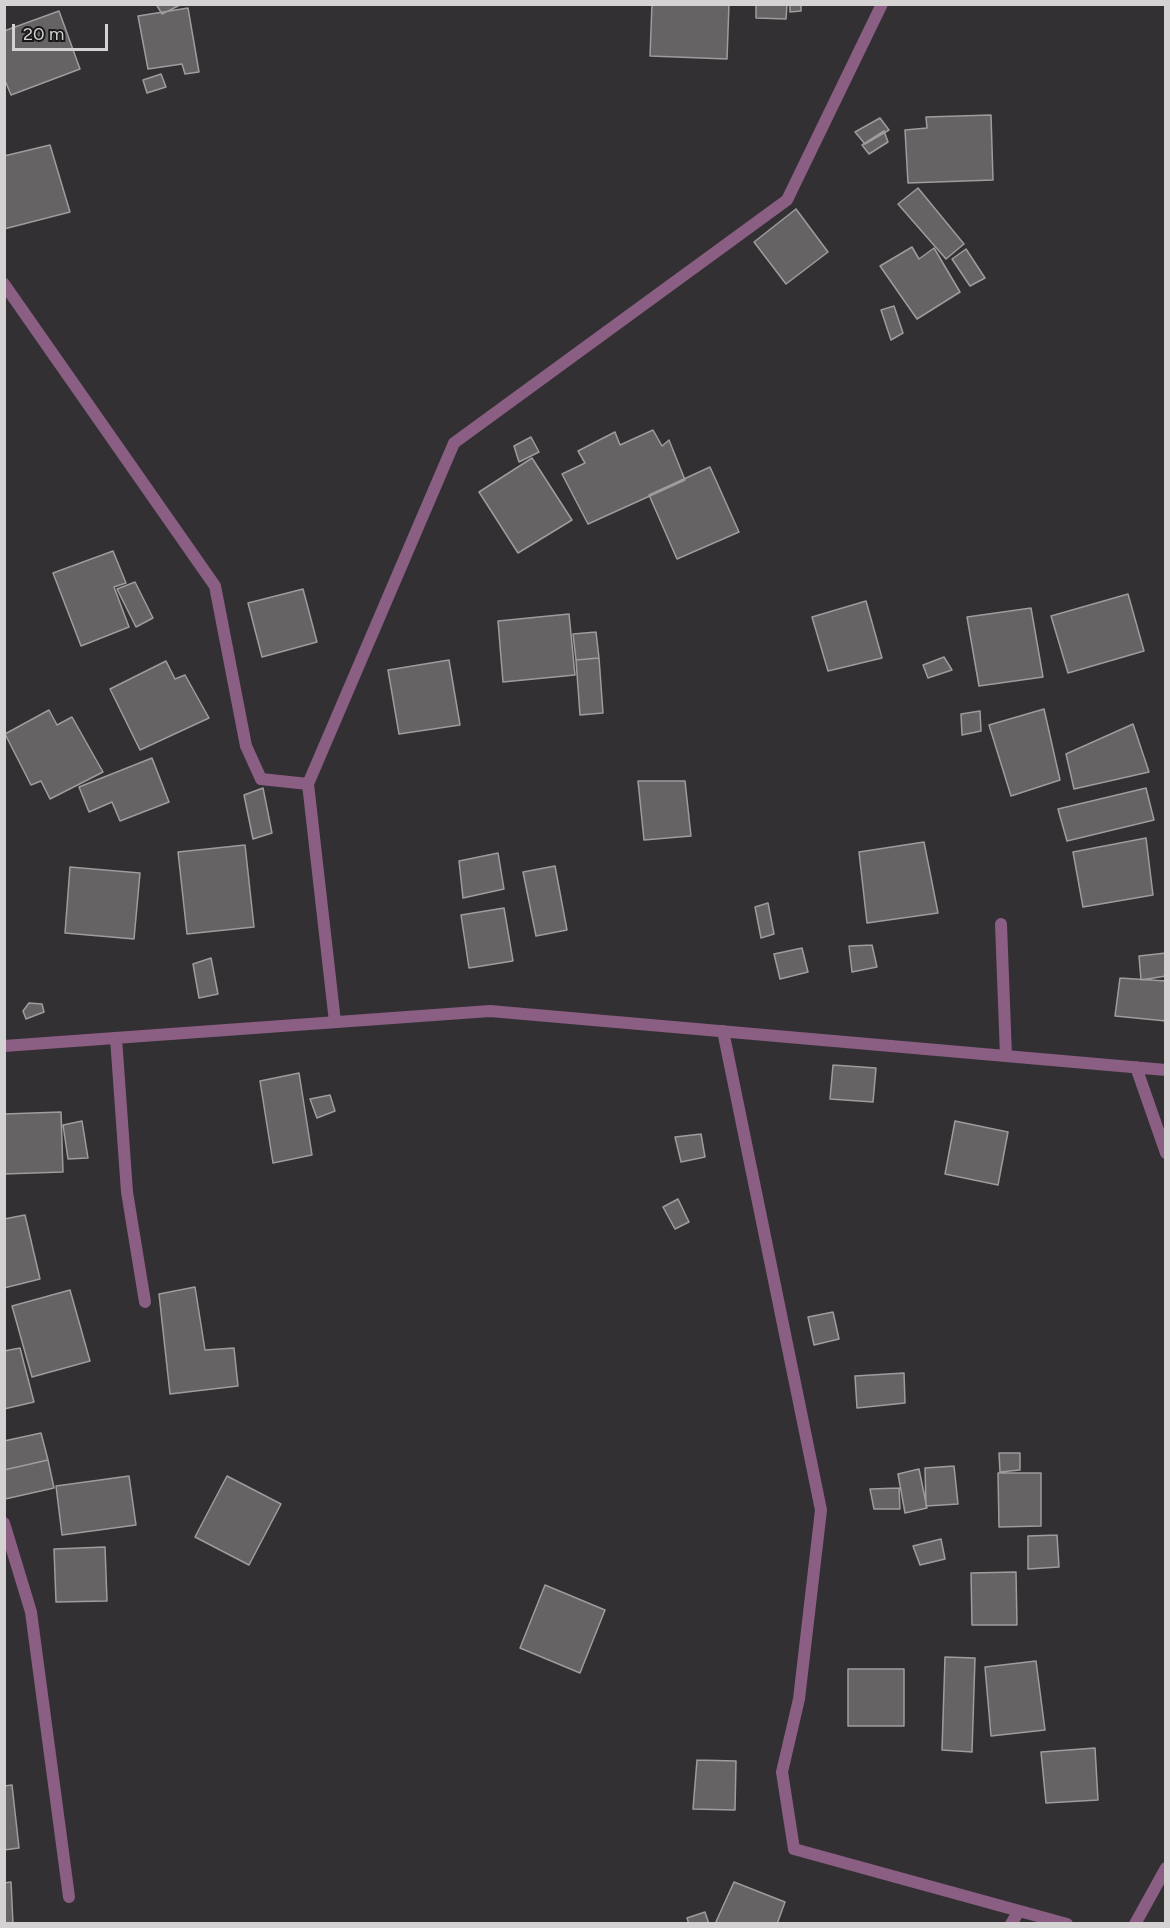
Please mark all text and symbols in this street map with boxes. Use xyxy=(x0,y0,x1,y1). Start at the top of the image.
scale bar xyxy=(15,12,111,50)
text: 20 m xyxy=(23,23,64,45)

